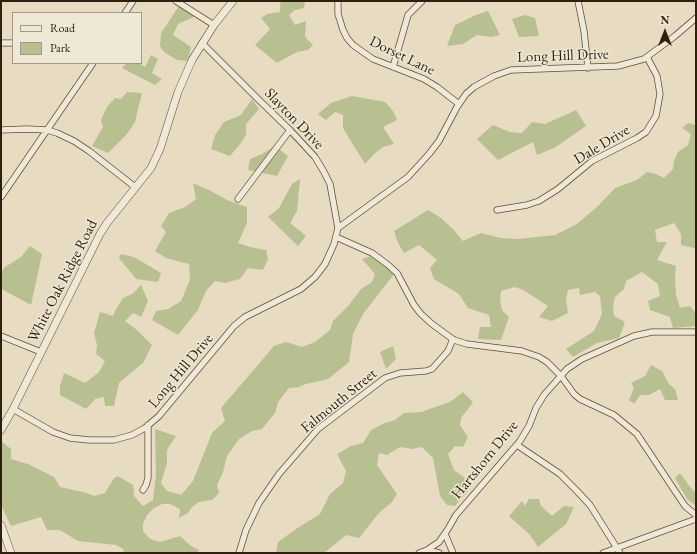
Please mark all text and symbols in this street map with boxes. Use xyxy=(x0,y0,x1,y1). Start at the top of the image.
legend xyxy=(12,12,142,64)
north arrow xyxy=(645,12,685,52)
text: N xyxy=(661,13,669,27)
text: Road xyxy=(50,20,75,36)
street label: Dorset Lane xyxy=(366,32,438,80)
text: Park xyxy=(50,40,70,56)
street label: Long Hill Drive xyxy=(517,45,609,67)
street label: Slayton Drive xyxy=(260,85,328,153)
street label: Dale Drive xyxy=(571,121,633,169)
street label: White Oak Ridge Road xyxy=(24,217,102,345)
street label: Long Hill Drive xyxy=(145,330,217,412)
street label: Falmouth Street xyxy=(298,365,380,437)
street label: Hartshorn Drive xyxy=(448,417,522,503)

